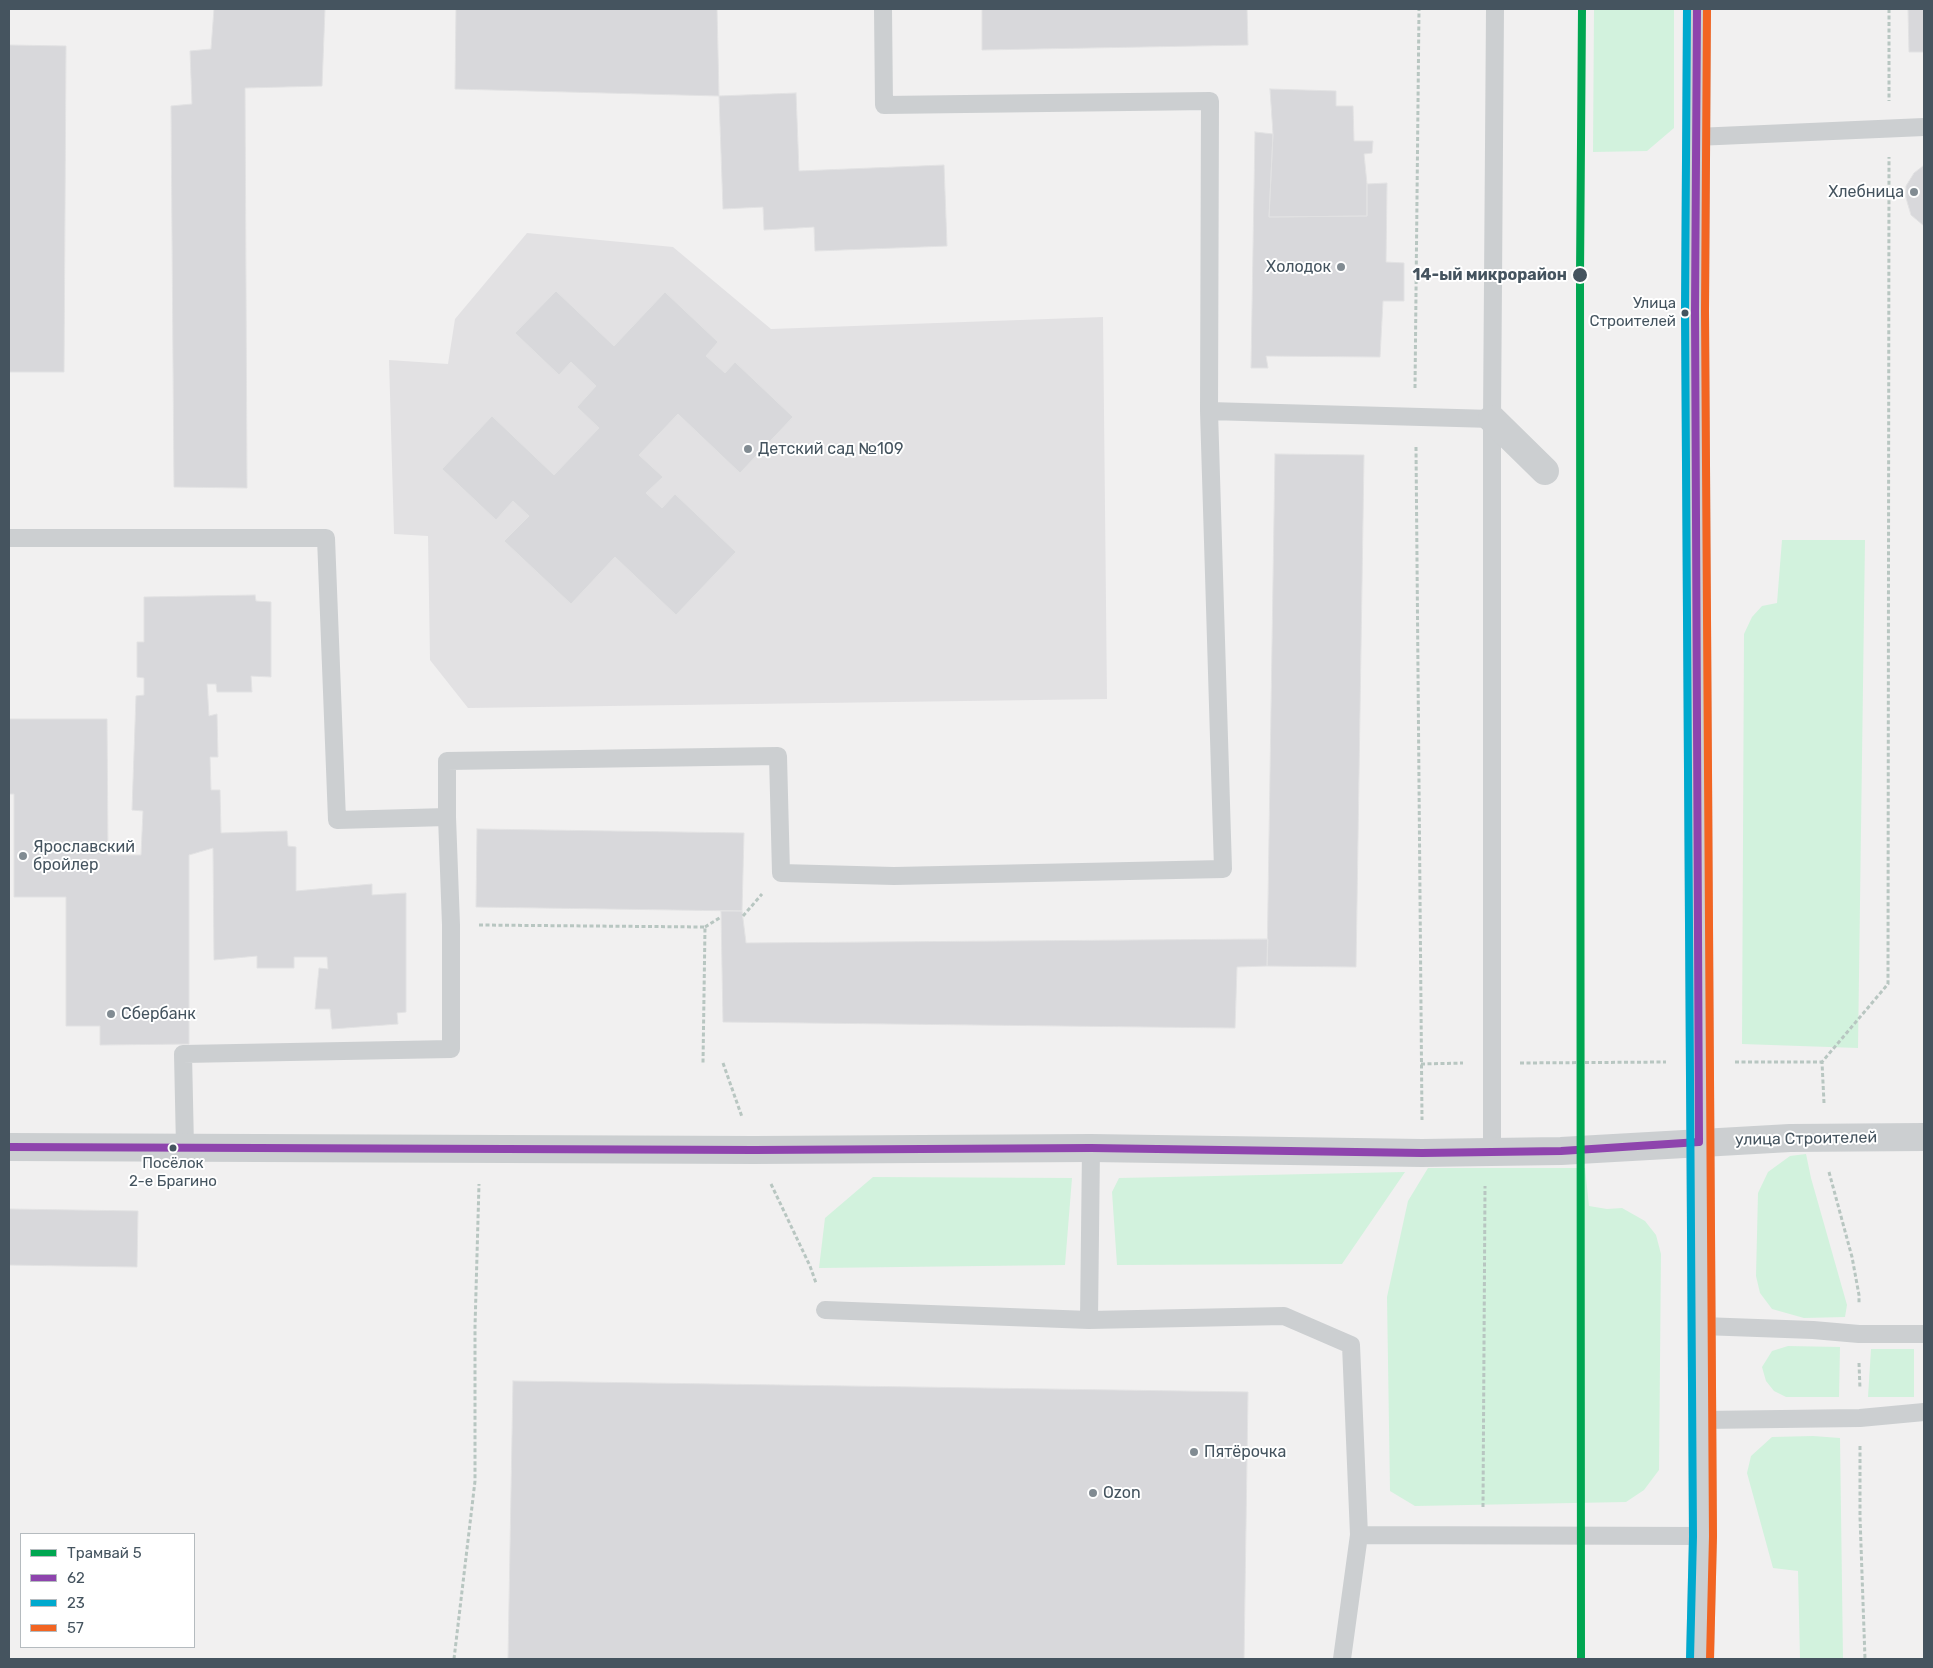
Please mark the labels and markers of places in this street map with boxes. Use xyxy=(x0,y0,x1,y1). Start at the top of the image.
place label: Хлебница xyxy=(1828,182,1904,202)
marker: Хлебница xyxy=(1908,186,1920,198)
place label: Холодок xyxy=(1266,257,1331,277)
marker: Холодок xyxy=(1335,261,1347,273)
place label: 14-ый микрорайон xyxy=(1413,265,1567,285)
marker: 14-ый микрорайон xyxy=(1571,266,1589,284)
place label: Улица Строителей xyxy=(1589,295,1676,330)
marker: Улица Строителей xyxy=(1680,308,1690,318)
place label: Детский сад №109 xyxy=(758,439,903,459)
marker: Детский сад №109 xyxy=(742,443,754,455)
place label: Ярославский бройлер xyxy=(33,837,135,875)
marker: Ярославский бройлер xyxy=(17,850,29,862)
place label: Сбербанк xyxy=(121,1004,196,1024)
marker: Сбербанк xyxy=(105,1008,117,1020)
marker: Посёлок 2-е Брагино xyxy=(168,1143,178,1153)
place label: Посёлок 2-е Брагино xyxy=(129,1155,217,1190)
place label: Пятёрочка xyxy=(1204,1442,1286,1462)
marker: Пятёрочка xyxy=(1188,1446,1200,1458)
place label: Ozon xyxy=(1103,1483,1141,1503)
marker: Ozon xyxy=(1087,1487,1099,1499)

